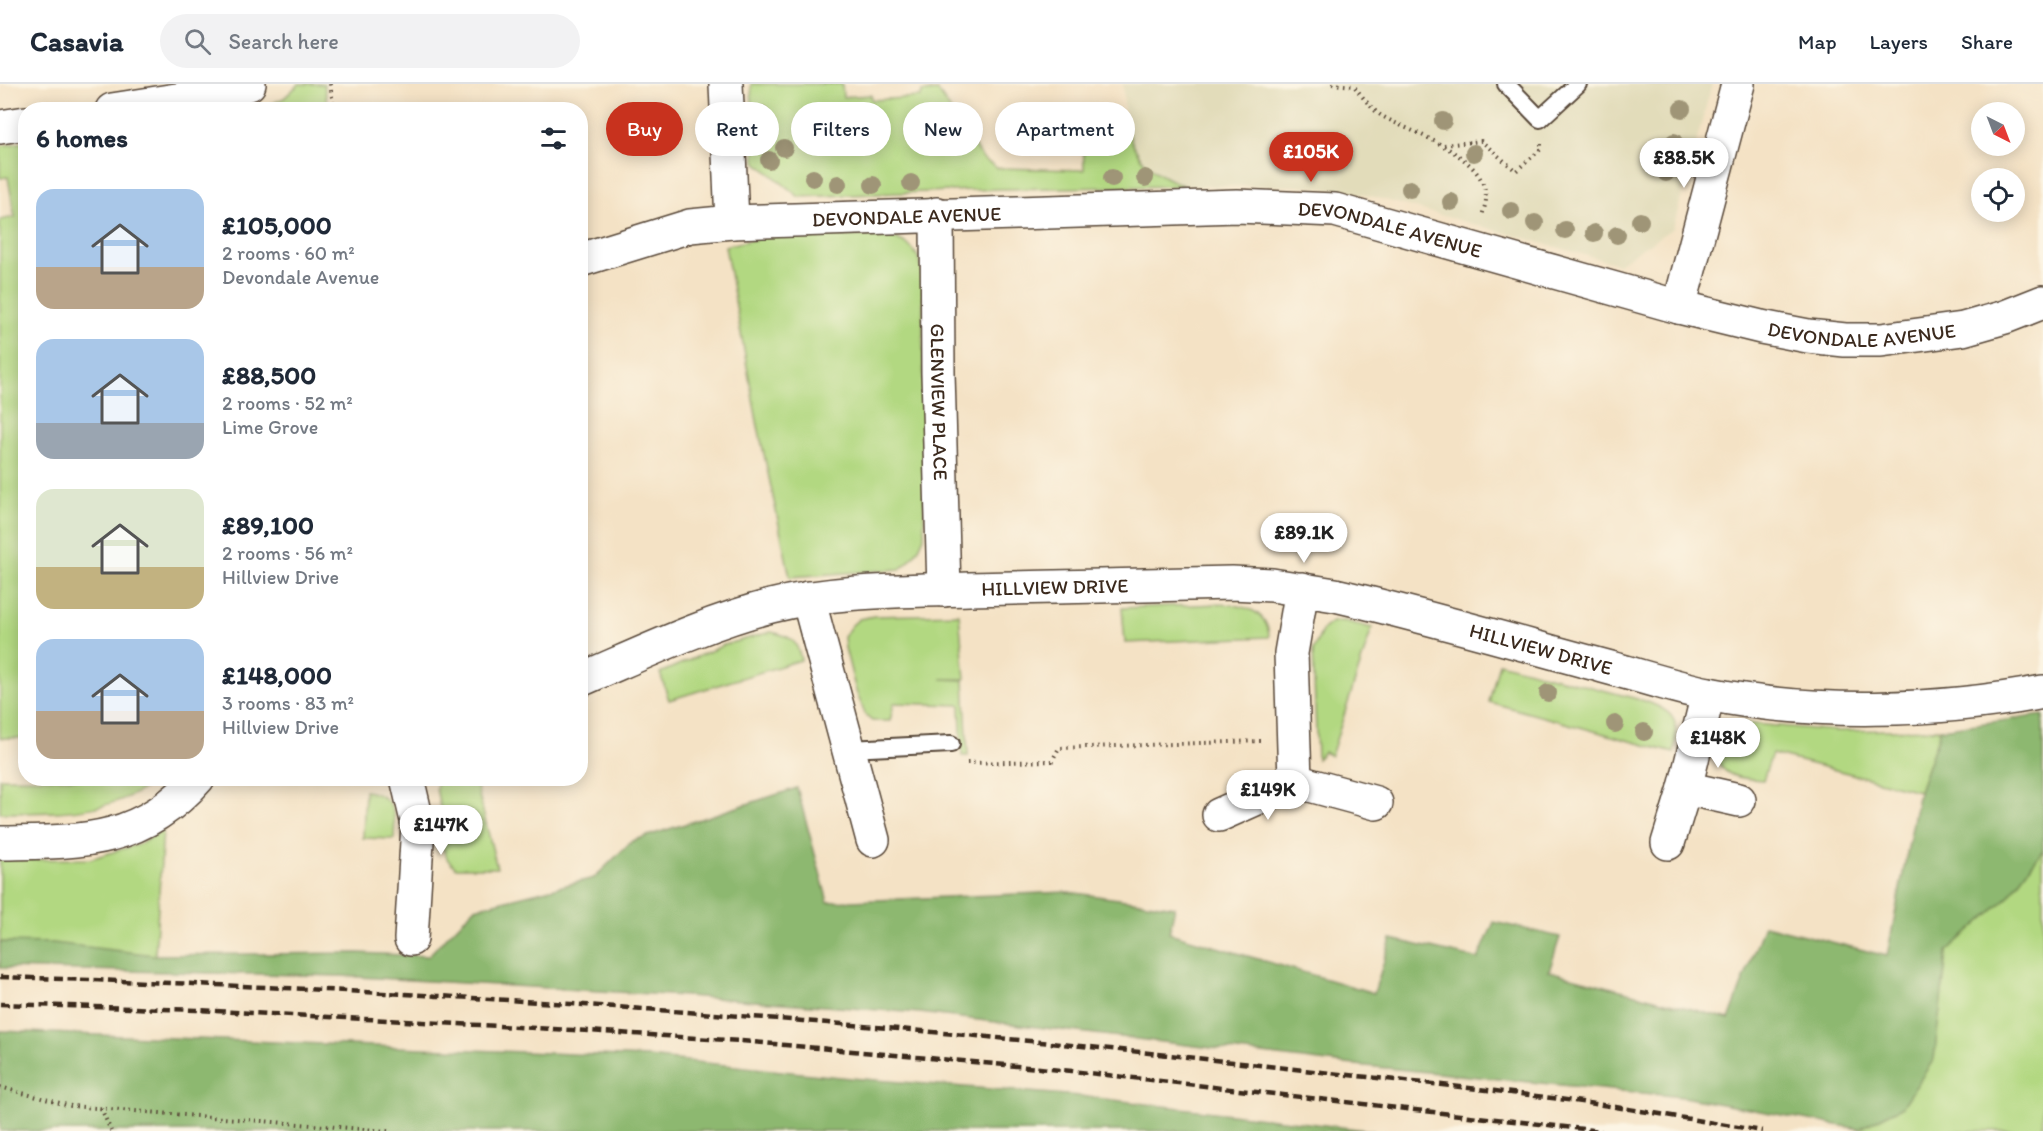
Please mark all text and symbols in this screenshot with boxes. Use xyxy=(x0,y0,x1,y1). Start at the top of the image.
search box xyxy=(160,14,580,68)
text: Casavia xyxy=(30,24,124,58)
icon: search xyxy=(181,25,214,58)
text: Search here xyxy=(229,28,339,55)
text: Map xyxy=(1798,29,1837,54)
text: Layers xyxy=(1870,29,1928,54)
text: Share xyxy=(1961,29,2013,54)
chip: Buy xyxy=(606,102,683,156)
chip: Rent xyxy=(695,102,779,156)
chip: Filters xyxy=(791,102,891,156)
chip: New xyxy=(903,102,983,156)
chip: Apartment xyxy=(995,102,1135,156)
north arrow xyxy=(1971,102,2025,156)
map controls xyxy=(1971,102,2025,222)
text: 6 homes xyxy=(36,122,128,154)
icon: filters xyxy=(537,122,570,155)
pin: £105K xyxy=(1269,132,1353,183)
pin: £88.5K xyxy=(1635,138,1733,189)
text: £105K xyxy=(1283,139,1339,163)
text: £88.5K xyxy=(1654,145,1714,169)
button: locate xyxy=(1971,168,2025,222)
street label: DEVONDALE AVENUE xyxy=(1297,196,1485,263)
street label: DEVONDALE AVENUE xyxy=(812,201,1002,231)
text: £105,000 xyxy=(222,209,332,241)
icon: home xyxy=(84,213,156,285)
text: 2 rooms · 60 m² xyxy=(222,241,355,265)
text: Devondale Avenue xyxy=(222,265,379,289)
street label: DEVONDALE AVENUE xyxy=(1765,316,1957,352)
street label: GLENVIEW PLACE xyxy=(926,323,953,481)
text: £88,500 xyxy=(222,359,316,391)
icon: home xyxy=(84,363,156,435)
text: 2 rooms · 52 m² xyxy=(222,391,353,415)
text: Lime Grove xyxy=(222,415,318,439)
text: £89,100 xyxy=(222,509,314,541)
icon: home xyxy=(84,513,156,585)
pin: £89.1K xyxy=(1255,513,1353,564)
text: £89.1K xyxy=(1274,520,1334,544)
text: 2 rooms · 56 m² xyxy=(222,541,353,565)
text: Hillview Drive xyxy=(222,565,339,589)
street label: HILLVIEW DRIVE xyxy=(981,573,1128,601)
street label: HILLVIEW DRIVE xyxy=(1467,618,1615,680)
text: £148,000 xyxy=(222,659,332,691)
icon: home xyxy=(84,663,156,735)
text: 3 rooms · 83 m² xyxy=(222,691,354,715)
text: Hillview Drive xyxy=(222,715,339,739)
pin: £148K xyxy=(1676,718,1760,769)
text: £148K xyxy=(1690,725,1746,749)
pin: £149K xyxy=(1226,770,1310,821)
text: £149K xyxy=(1240,777,1296,801)
pin: £147K xyxy=(399,805,483,856)
text: £147K xyxy=(414,812,468,836)

